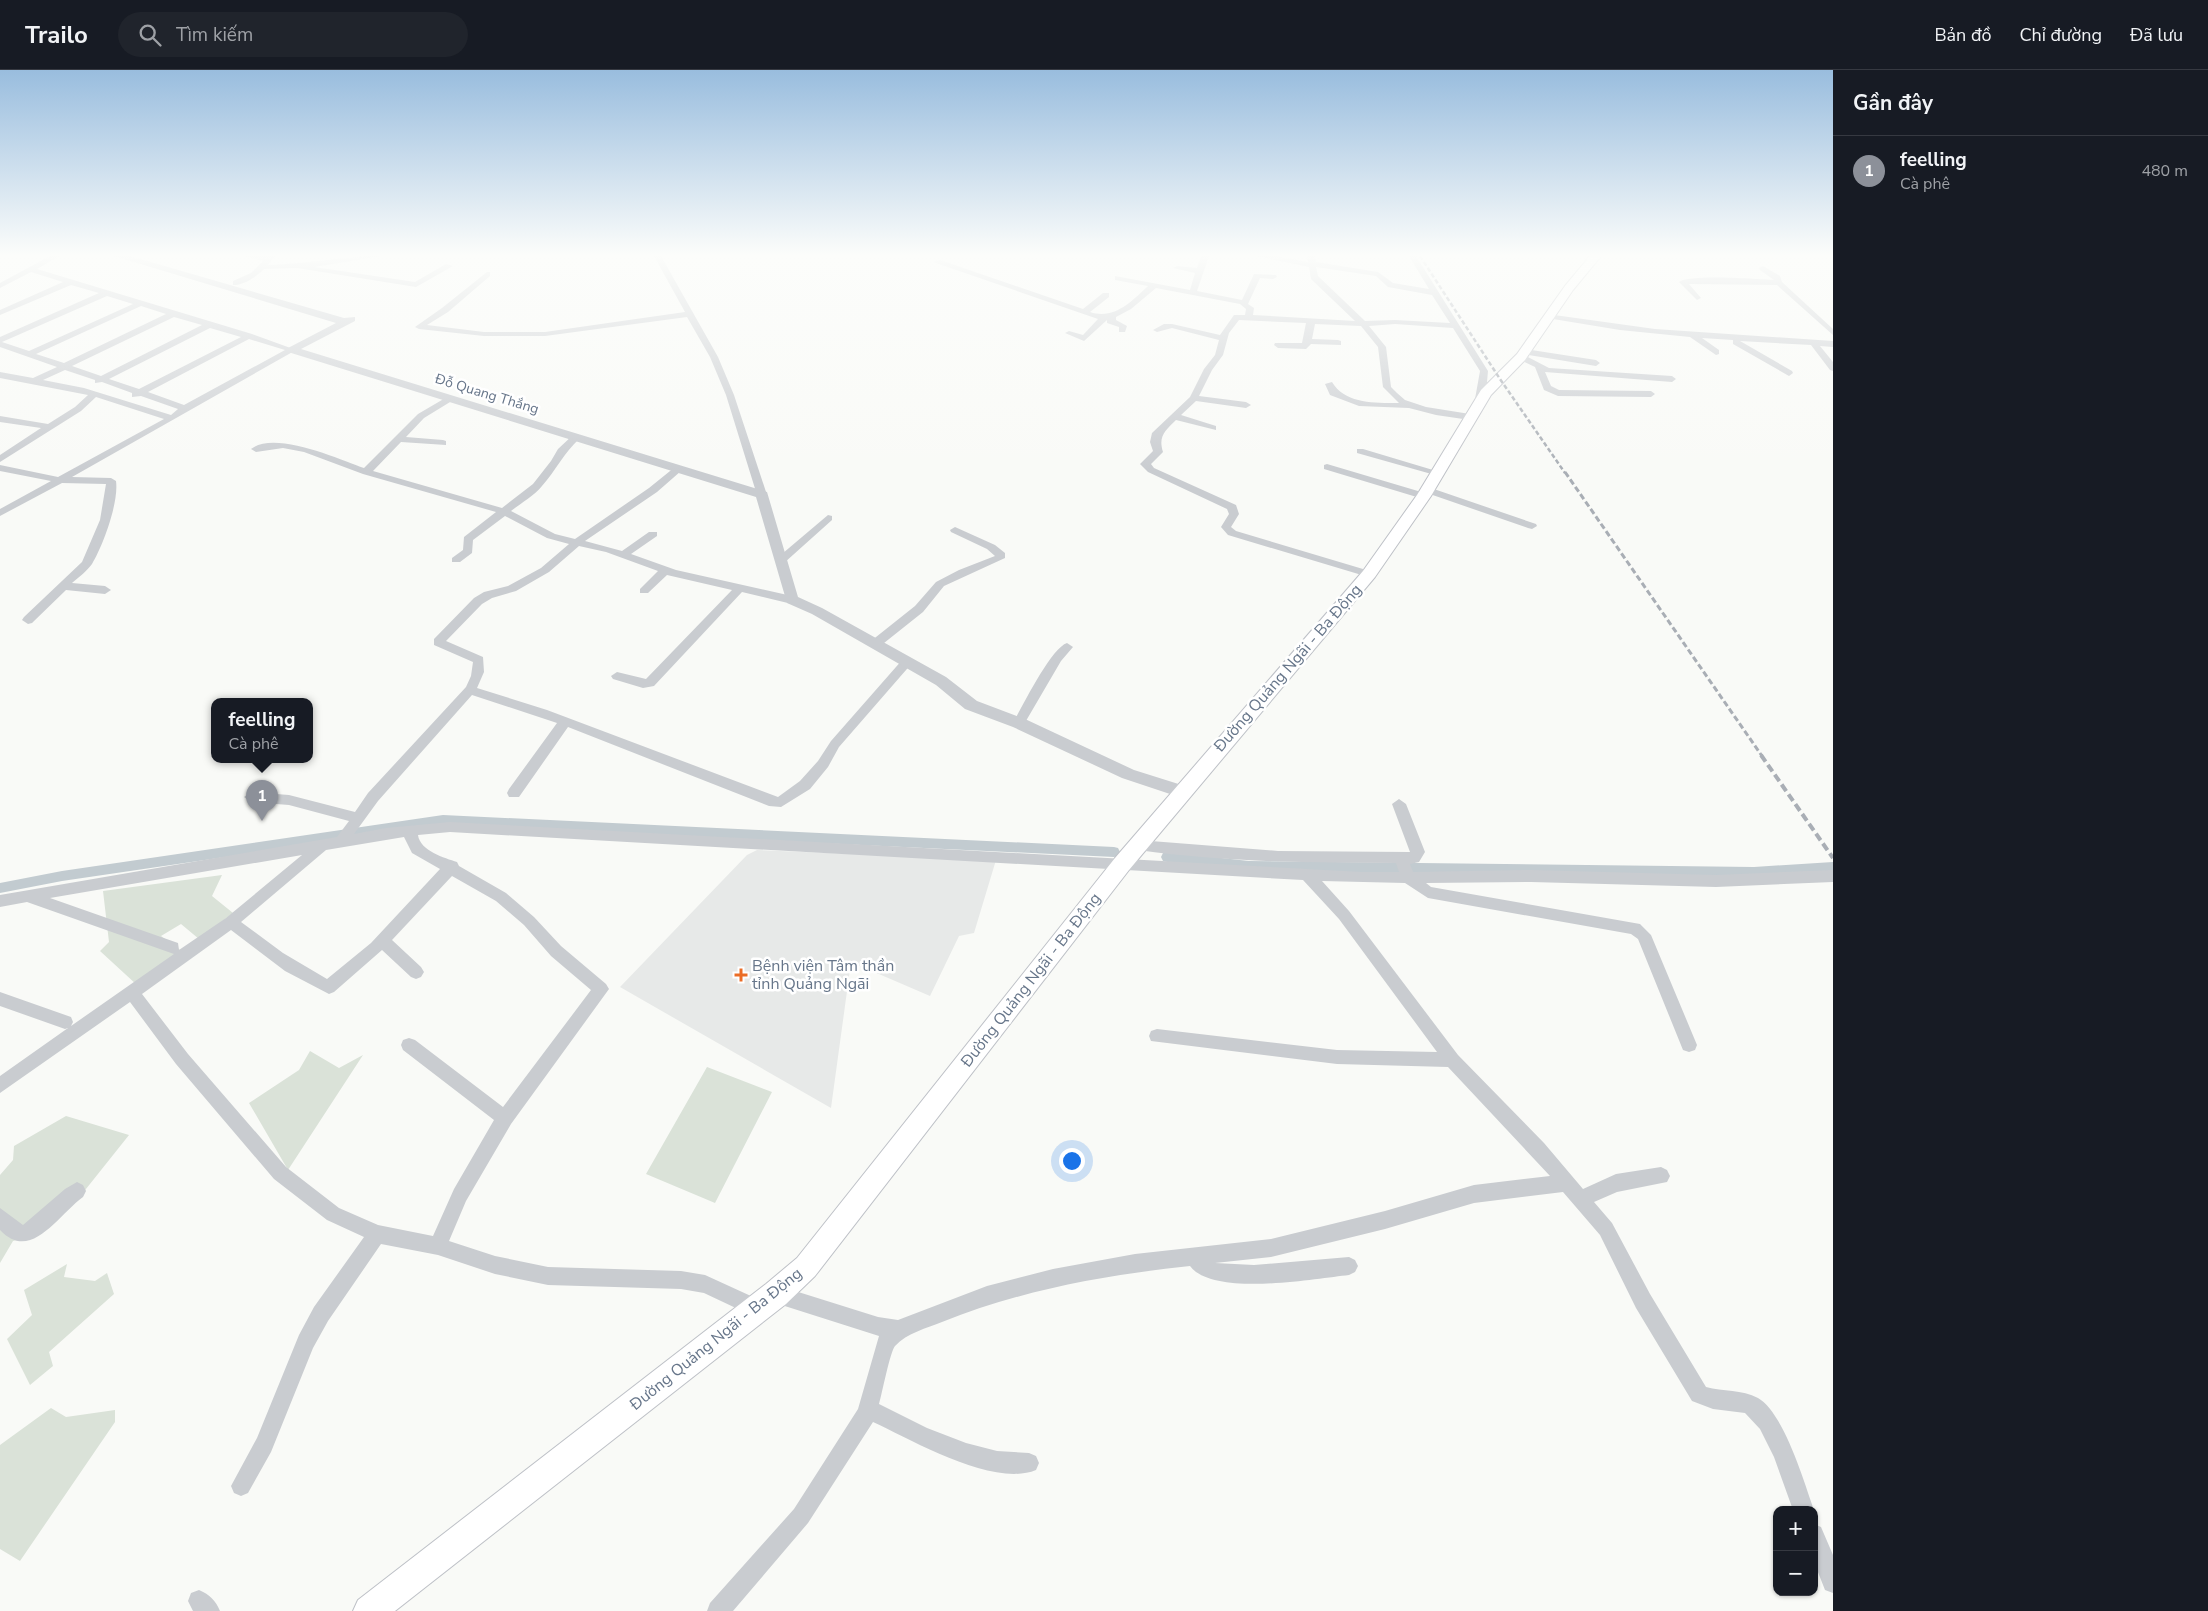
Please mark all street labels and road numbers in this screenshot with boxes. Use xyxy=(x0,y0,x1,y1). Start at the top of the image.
street label: Đỗ Quang Thắng xyxy=(432,369,541,419)
street label: Đường Quảng Ngãi - Ba Động xyxy=(1208,579,1367,757)
street label: Đường Quảng Ngãi - Ba Động xyxy=(955,888,1106,1073)
street label: Đường Quảng Ngãi - Ba Động xyxy=(624,1263,807,1416)

